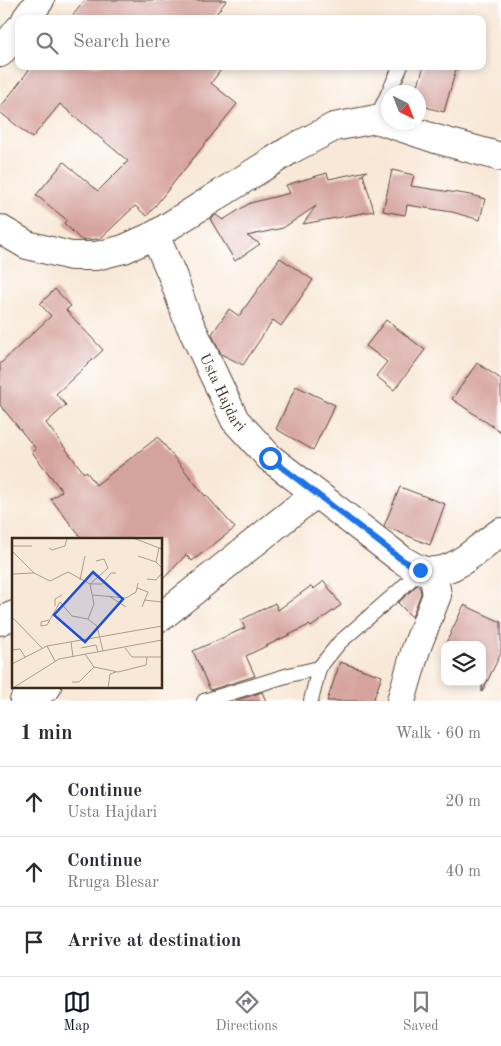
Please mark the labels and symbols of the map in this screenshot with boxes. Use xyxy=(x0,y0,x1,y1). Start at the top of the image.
north arrow xyxy=(381,85,426,130)
street label: Usta Hajdari xyxy=(196,352,248,435)
route start xyxy=(259,447,282,470)
inset map xyxy=(12,538,162,688)
route end xyxy=(409,559,432,582)

